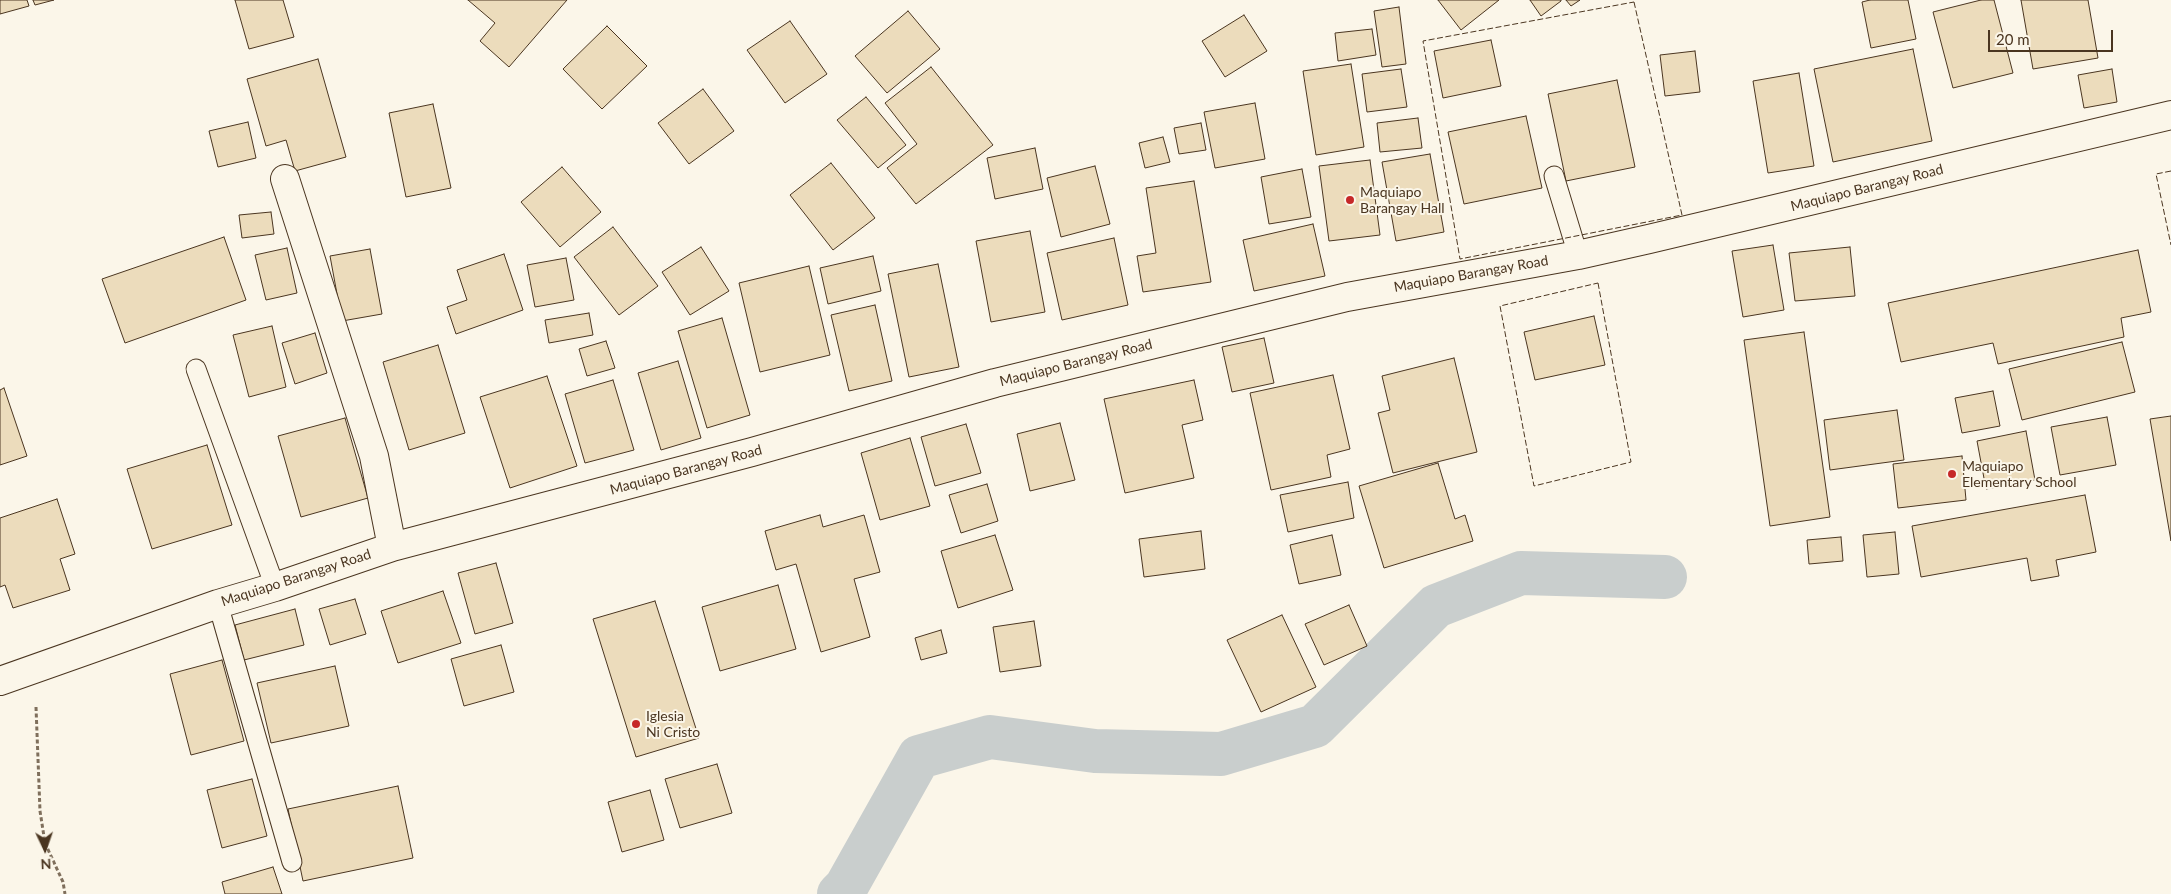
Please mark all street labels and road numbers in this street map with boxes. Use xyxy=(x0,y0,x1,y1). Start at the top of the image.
street label: Maquiapo Barangay Road xyxy=(1789,161,1945,215)
street label: Maquiapo Barangay Road xyxy=(1392,252,1550,296)
street label: Maquiapo Barangay Road xyxy=(998,336,1154,390)
street label: Maquiapo Barangay Road xyxy=(608,442,764,498)
street label: Maquiapo Barangay Road xyxy=(219,546,373,610)

